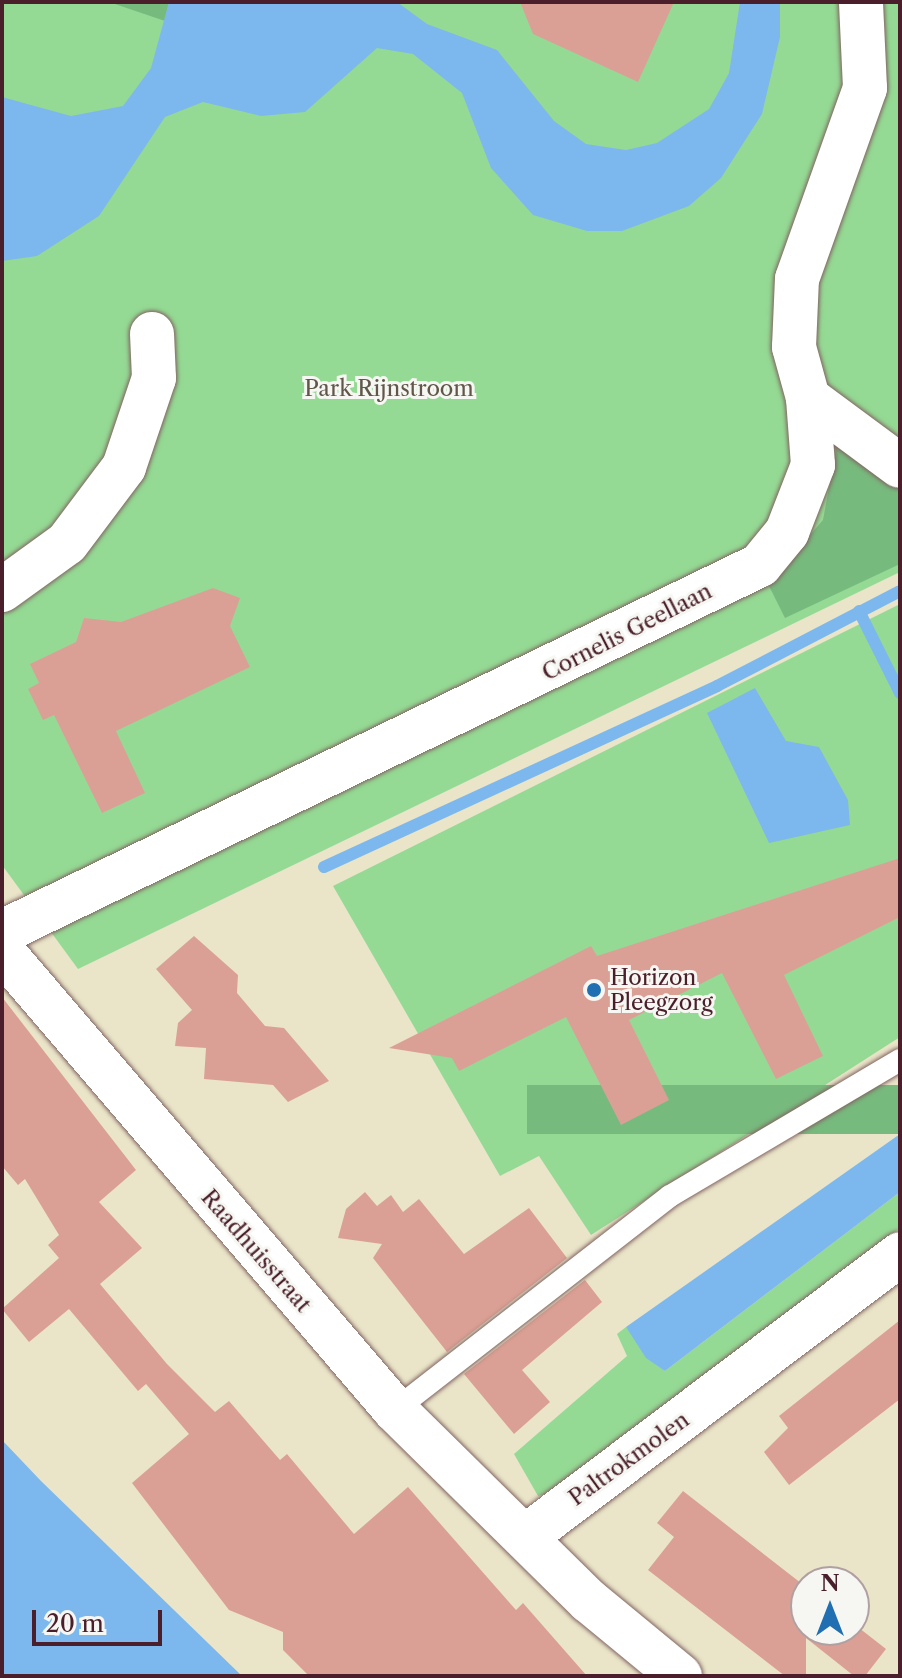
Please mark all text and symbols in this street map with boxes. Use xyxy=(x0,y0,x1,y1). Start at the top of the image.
park label: Park Rijnstroom xyxy=(304,376,474,402)
street label: Cornelis Geellaan xyxy=(538,578,716,686)
place label: Horizon Pleegzorg xyxy=(610,964,713,1016)
marker: Horizon Pleegzorg xyxy=(585,981,603,999)
street label: Raadhuisstraat xyxy=(196,1184,316,1318)
street label: Paltrokmolen xyxy=(564,1407,694,1511)
north arrow xyxy=(790,1566,870,1646)
text: N xyxy=(820,1570,840,1597)
scale bar xyxy=(36,1594,166,1644)
text: 20 m xyxy=(46,1609,104,1638)

